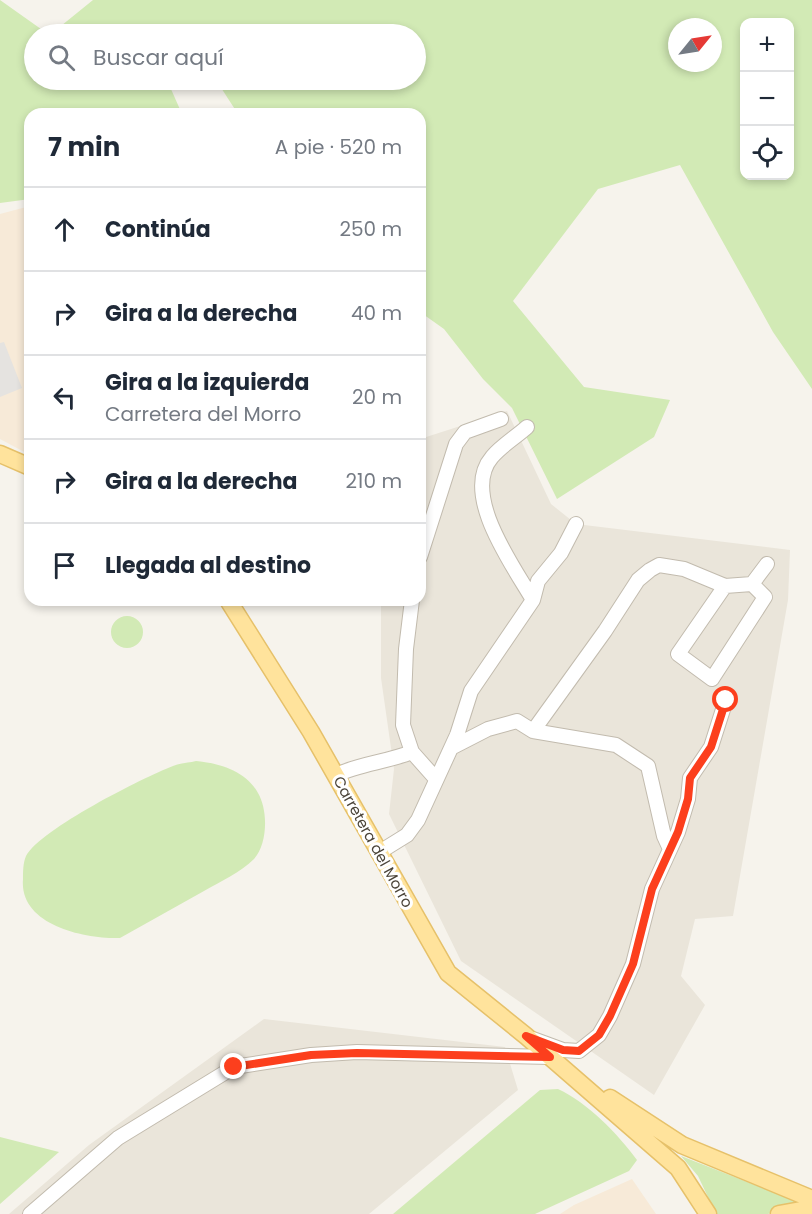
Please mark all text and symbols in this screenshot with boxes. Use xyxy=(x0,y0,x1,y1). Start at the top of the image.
north arrow xyxy=(668,18,722,72)
map controls xyxy=(740,18,794,180)
button: + xyxy=(740,18,794,72)
search box xyxy=(24,24,426,90)
icon: search xyxy=(45,41,78,74)
text: Buscar aquí xyxy=(93,42,224,73)
button: − xyxy=(740,72,794,126)
button: locate xyxy=(740,126,794,180)
text: 7 min xyxy=(48,129,120,165)
text: A pie · 520 m xyxy=(275,133,402,161)
icon: ahead xyxy=(48,213,81,246)
text: Continúa xyxy=(105,214,211,245)
text: 250 m xyxy=(339,215,402,243)
icon: right xyxy=(48,297,81,330)
text: Gira a la derecha xyxy=(105,298,298,329)
text: 40 m xyxy=(351,299,402,327)
text: Gira a la izquierda xyxy=(105,367,309,398)
icon: left xyxy=(48,381,81,414)
text: 20 m xyxy=(352,383,402,411)
text: Carretera del Morro xyxy=(105,400,301,428)
icon: right xyxy=(48,465,81,498)
text: Gira a la derecha xyxy=(105,466,298,497)
text: 210 m xyxy=(346,467,402,495)
icon: arrive xyxy=(48,549,81,582)
text: Llegada al destino xyxy=(105,550,311,581)
route start xyxy=(712,686,738,712)
street label: Carretera del Morro xyxy=(329,772,418,911)
route end xyxy=(220,1053,246,1079)

